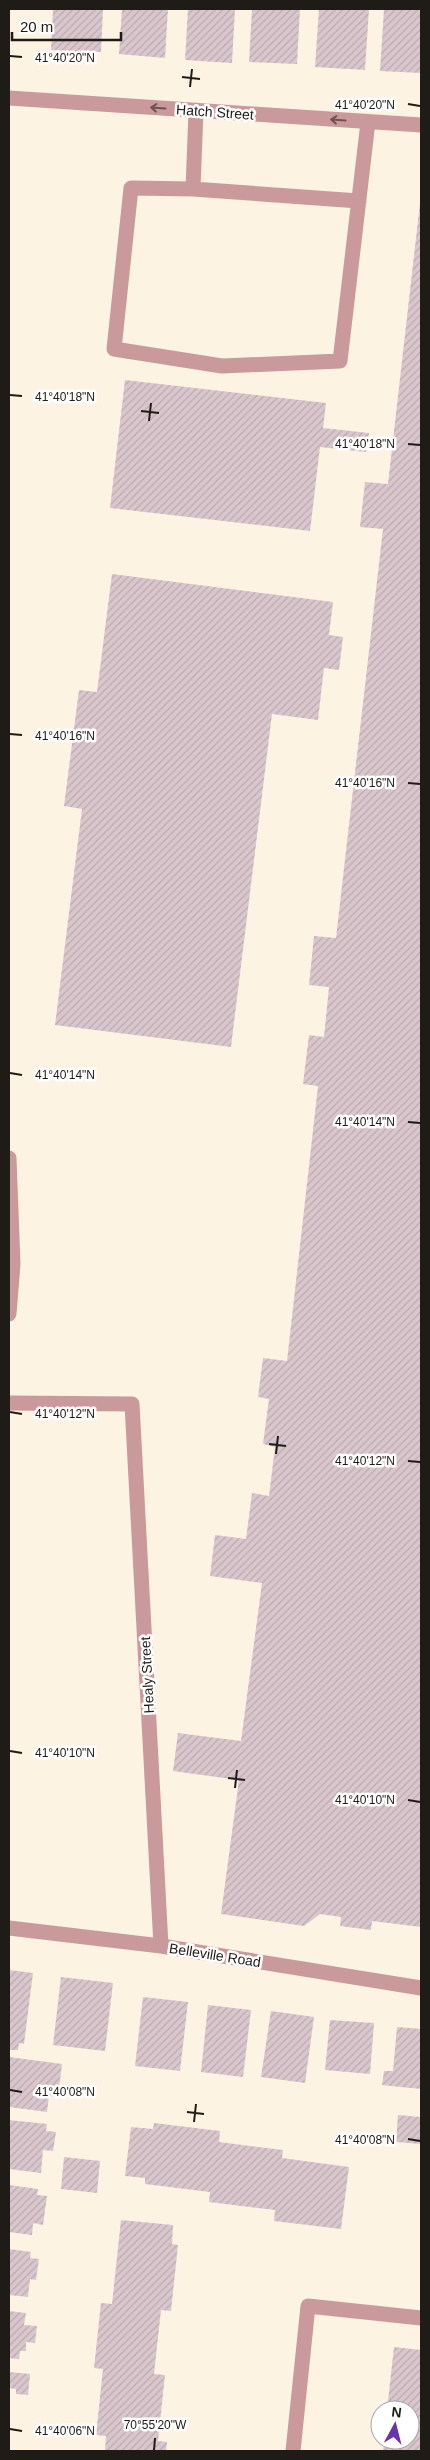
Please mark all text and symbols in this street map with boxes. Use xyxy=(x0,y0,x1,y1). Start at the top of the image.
scale bar xyxy=(12,10,121,42)
text: 20 m xyxy=(20,18,53,35)
text: 41°40'20"N xyxy=(35,51,95,65)
text: 41°40'20"N xyxy=(335,98,395,112)
street label: Hatch Street xyxy=(176,101,254,123)
one-way arrow xyxy=(150,103,166,112)
one-way arrow xyxy=(330,115,346,124)
text: 41°40'18"N xyxy=(35,390,95,404)
text: 41°40'18"N xyxy=(335,437,395,451)
text: 41°40'16"N xyxy=(35,729,95,743)
text: 41°40'16"N xyxy=(335,776,395,790)
text: 41°40'14"N xyxy=(35,1068,95,1082)
text: 41°40'14"N xyxy=(335,1115,395,1129)
text: 41°40'12"N xyxy=(35,1407,95,1421)
text: 41°40'12"N xyxy=(335,1454,395,1468)
street label: Healy Street xyxy=(137,1636,157,1714)
text: 41°40'10"N xyxy=(35,1746,95,1760)
text: 41°40'10"N xyxy=(335,1793,395,1807)
street label: Belleville Road xyxy=(168,1940,262,1970)
text: 41°40'08"N xyxy=(35,2085,95,2099)
text: 41°40'08"N xyxy=(335,2133,395,2147)
north arrow xyxy=(370,2400,420,2450)
text: N xyxy=(391,2404,403,2421)
text: 70°55'20"W xyxy=(124,2418,187,2432)
text: 41°40'06"N xyxy=(35,2424,95,2438)

